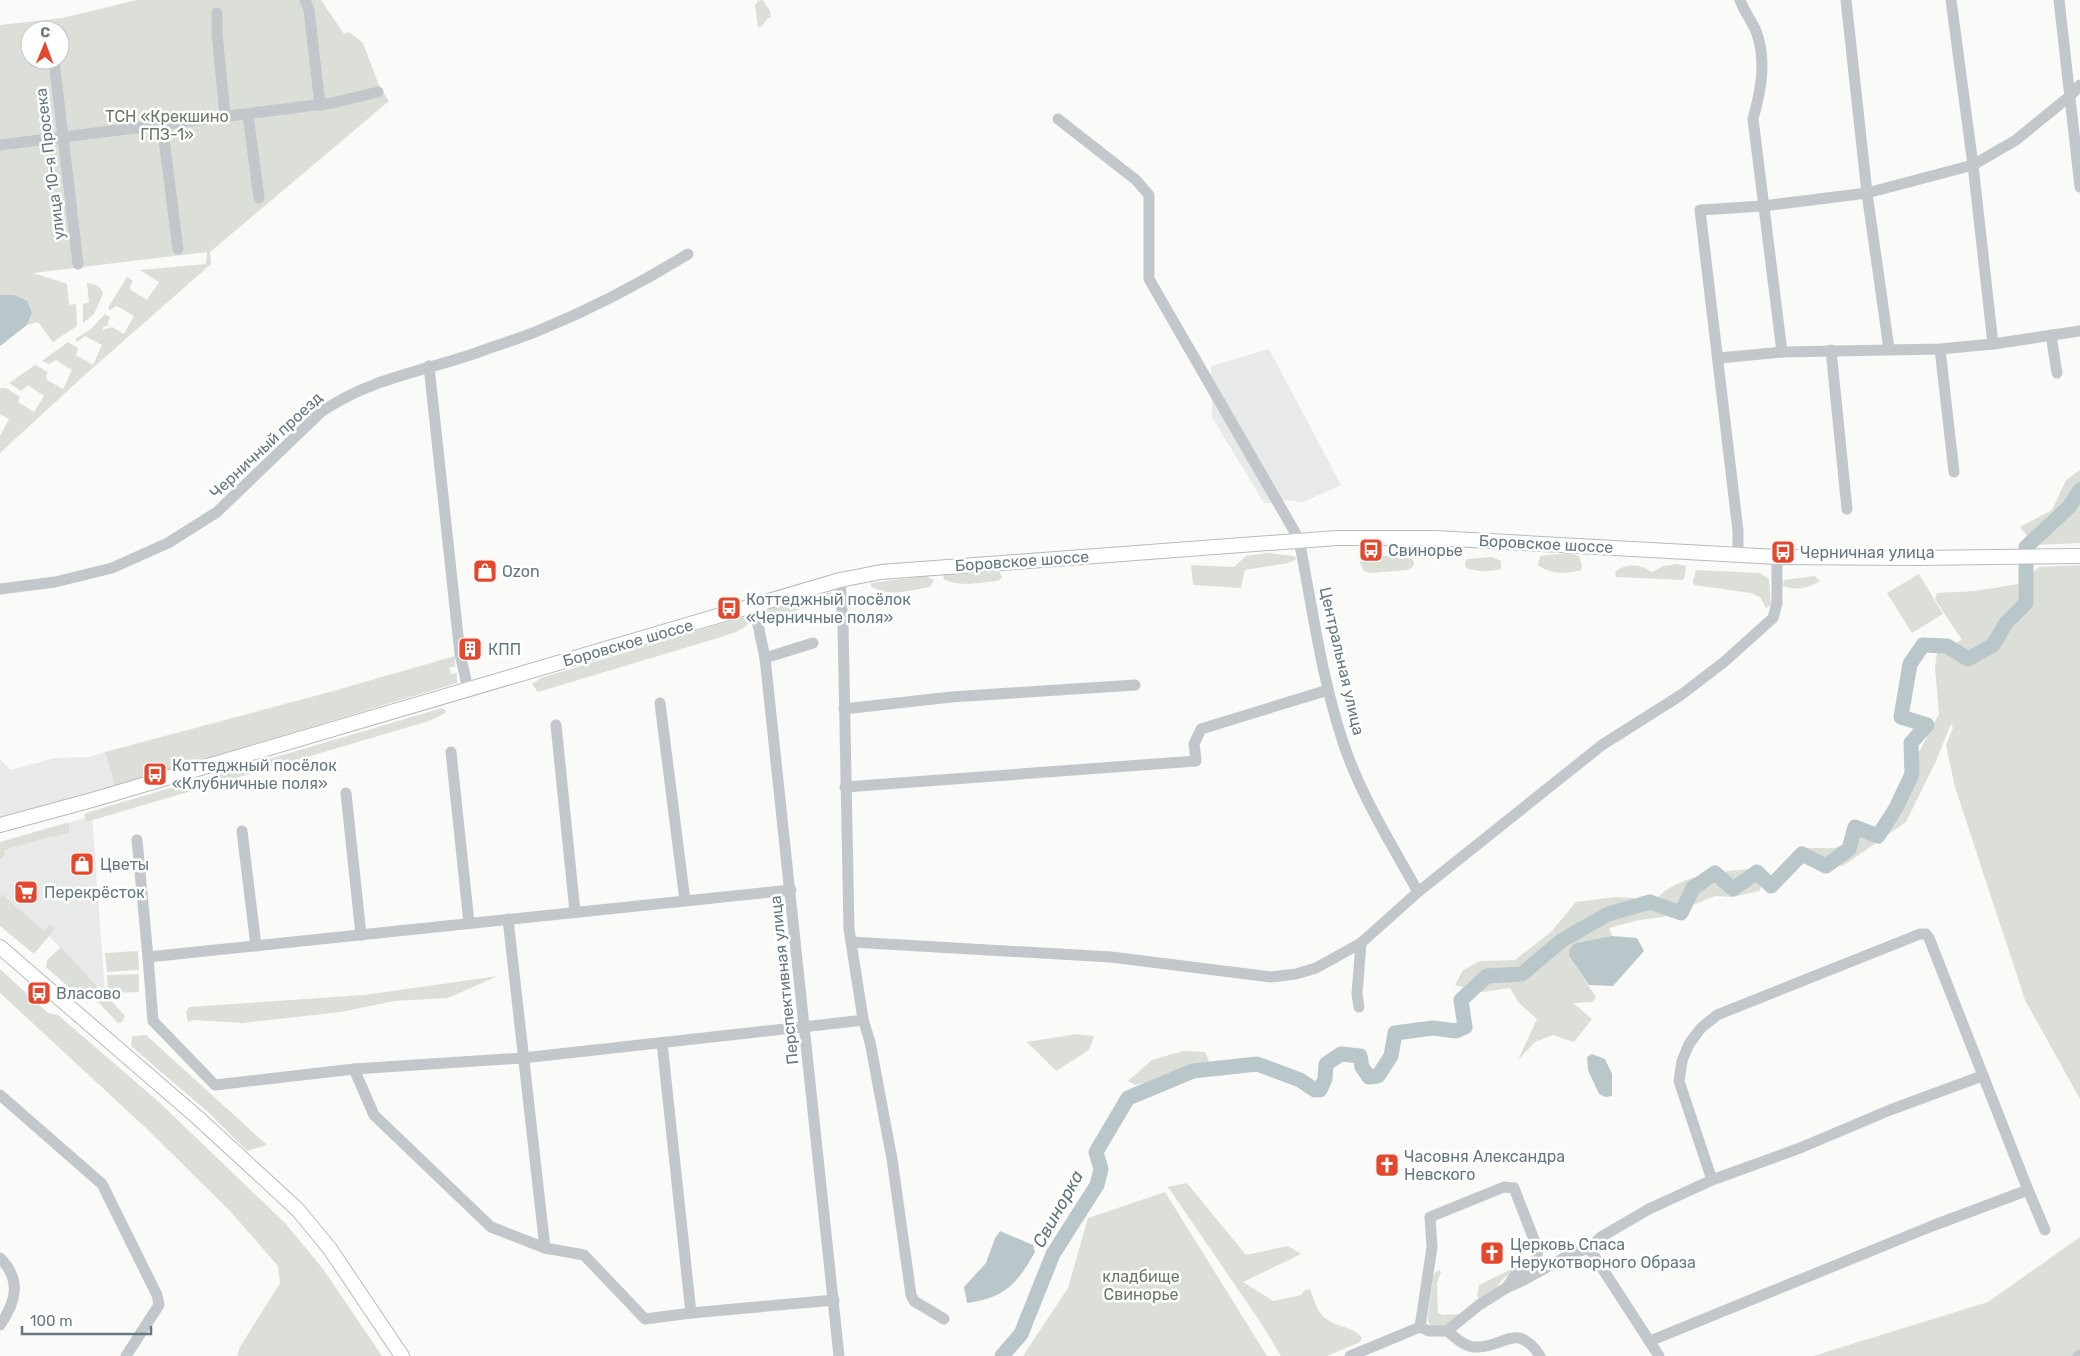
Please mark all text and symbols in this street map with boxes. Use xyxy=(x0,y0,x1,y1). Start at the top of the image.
north arrow xyxy=(20,20,70,70)
text: С xyxy=(40,24,50,41)
street label: улица 10-я Просека xyxy=(31,87,69,241)
park label: ТСН «Крекшино ГПЗ-1» xyxy=(105,107,229,144)
street label: Черничный проезд xyxy=(206,388,326,502)
street label: Боровское шоссе xyxy=(1478,531,1614,557)
bus stop icon: Свинорье xyxy=(1358,537,1384,563)
bus stop icon: Черничная улица xyxy=(1770,539,1796,565)
place label: Свинорье xyxy=(1388,541,1463,560)
place label: Черничная улица xyxy=(1800,543,1934,562)
street label: Боровское шоссе xyxy=(954,547,1090,575)
shop icon: Ozon xyxy=(472,558,498,584)
place label: Ozon xyxy=(502,562,540,581)
street label: Центральная улица xyxy=(1316,585,1368,737)
place label: Коттеджный посёлок «Черничные поля» xyxy=(746,590,911,627)
bus stop icon: Коттеджный посёлок «Черничные поля» xyxy=(716,595,742,621)
street label: Боровское шоссе xyxy=(561,615,695,671)
building icon: КПП xyxy=(457,636,483,662)
place label: КПП xyxy=(488,640,521,659)
place label: Коттеджный посёлок «Клубничные поля» xyxy=(172,756,337,793)
bus stop icon: Коттеджный посёлок «Клубничные поля» xyxy=(142,761,168,787)
shop icon: Цветы xyxy=(69,851,95,877)
place label: Цветы xyxy=(100,855,149,874)
supermarket icon: Перекрёсток xyxy=(13,879,39,905)
place label: Перекрёсток xyxy=(44,883,145,902)
street label: Перспективная улица xyxy=(766,895,802,1065)
bus stop icon: Власово xyxy=(26,980,52,1006)
place label: Власово xyxy=(56,984,121,1003)
place label: Часовня Александра Невского xyxy=(1404,1147,1565,1184)
church icon: Часовня Александра Невского xyxy=(1374,1152,1400,1178)
water label: Свинорка xyxy=(1028,1166,1088,1251)
place label: Церковь Спаса Нерукотворного Образа xyxy=(1510,1235,1696,1272)
church icon: Церковь Спаса Нерукотворного Образа xyxy=(1479,1240,1505,1266)
park label: кладбище Свинорье xyxy=(1102,1267,1180,1304)
scale bar xyxy=(22,1304,151,1336)
text: 100 m xyxy=(30,1312,72,1330)

